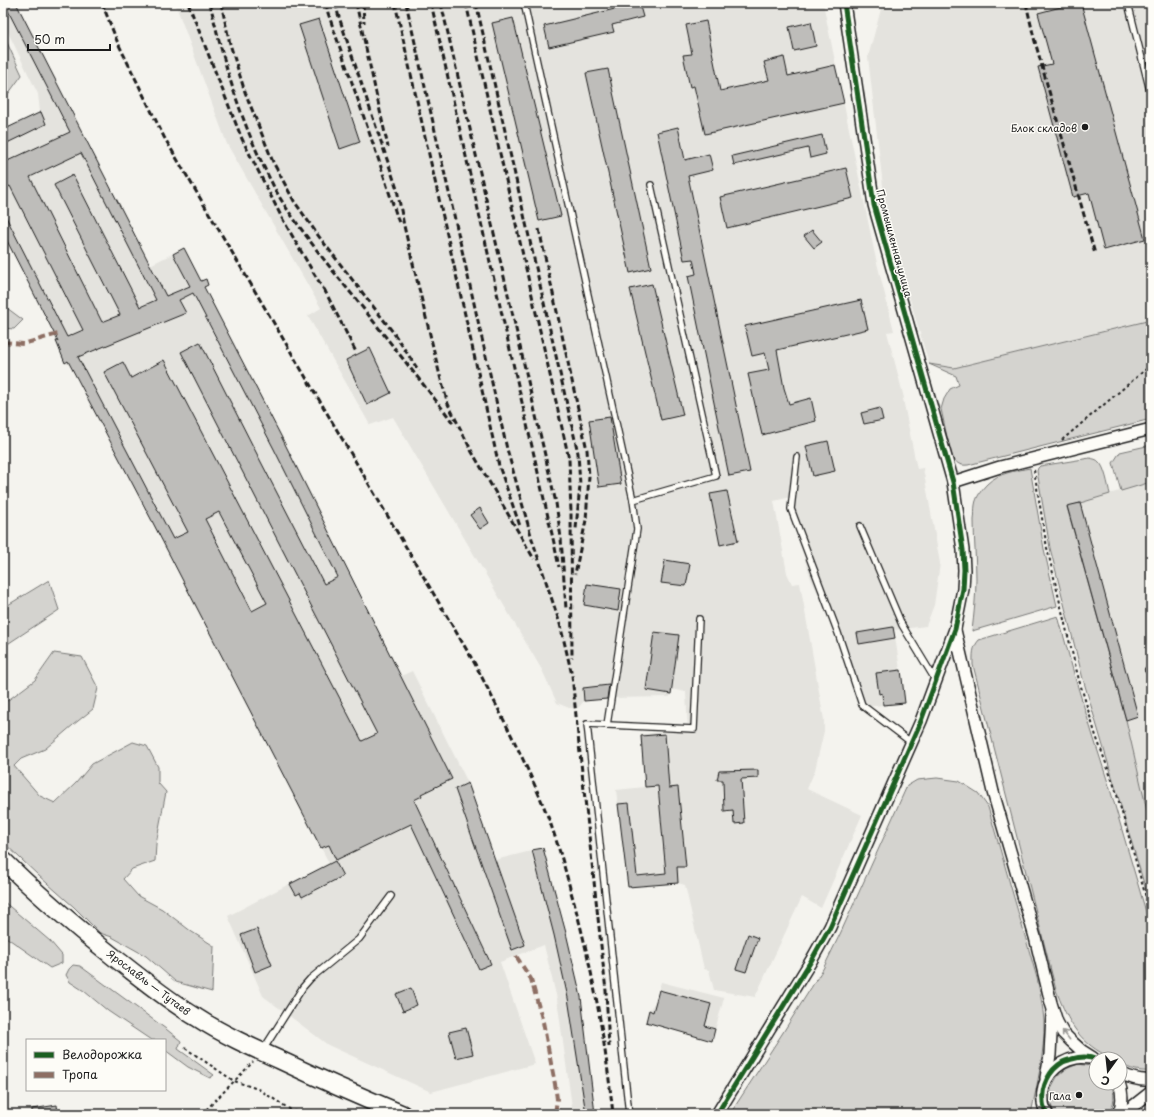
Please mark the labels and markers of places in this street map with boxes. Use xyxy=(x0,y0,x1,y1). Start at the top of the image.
place label: Блок складов xyxy=(1011,120,1077,135)
marker: Блок складов xyxy=(1080,122,1090,132)
place label: Гала xyxy=(1049,1088,1072,1103)
marker: Гала xyxy=(1074,1090,1084,1100)

